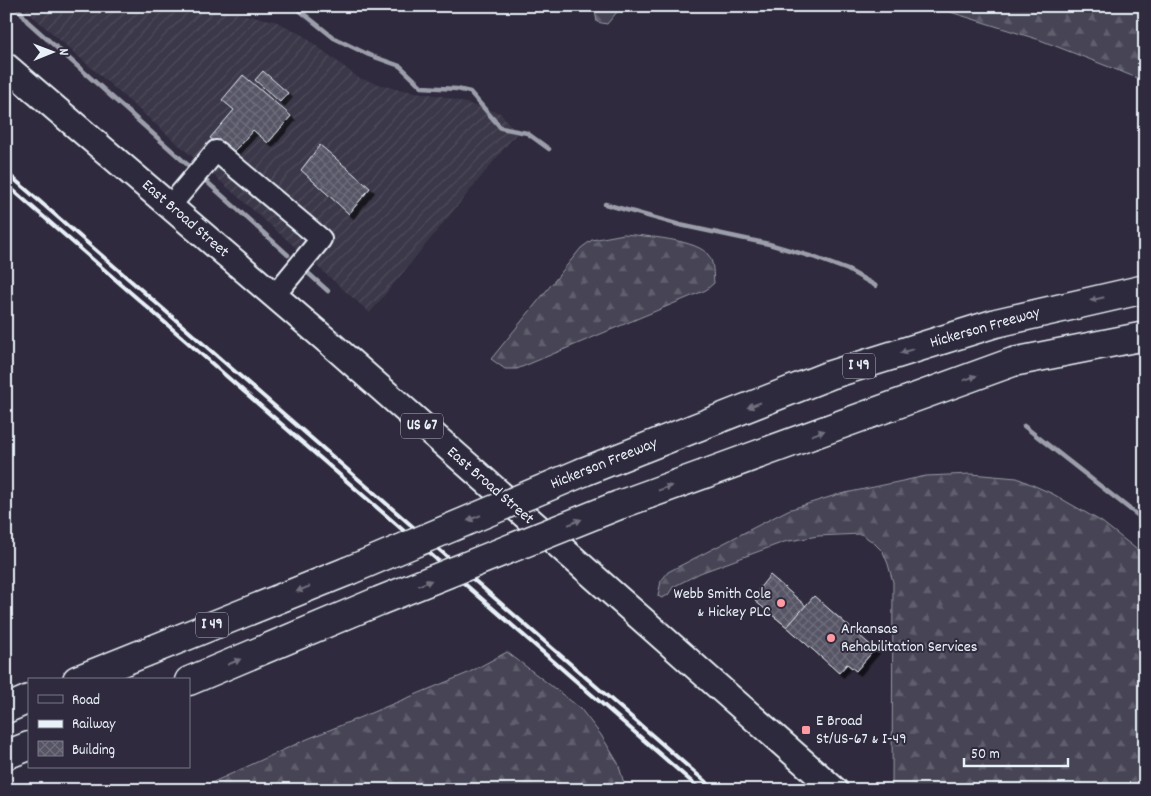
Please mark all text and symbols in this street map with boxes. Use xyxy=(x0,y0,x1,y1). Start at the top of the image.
north arrow xyxy=(28,28,78,78)
text: N xyxy=(53,48,73,56)
street label: East Broad Street xyxy=(136,174,234,264)
one-way arrow xyxy=(1090,295,1105,303)
street label: Hickerson Freeway xyxy=(927,301,1043,355)
one-way arrow xyxy=(899,347,914,355)
road number: I 49 xyxy=(843,354,875,378)
one-way arrow xyxy=(963,374,978,381)
one-way arrow xyxy=(746,402,761,409)
road number: US 67 xyxy=(401,414,443,438)
one-way arrow xyxy=(810,429,825,436)
street label: Hickerson Freeway xyxy=(547,432,661,496)
street label: East Broad Street xyxy=(441,441,539,531)
one-way arrow xyxy=(658,484,673,492)
one-way arrow xyxy=(466,514,481,522)
one-way arrow xyxy=(568,518,582,526)
one-way arrow xyxy=(417,579,432,586)
place label: Webb Smith Cole & Hickey PLC xyxy=(674,583,771,624)
one-way arrow xyxy=(295,585,310,593)
marker: Webb Smith Cole & Hickey PLC xyxy=(775,597,787,609)
road number: I 49 xyxy=(196,612,228,638)
place label: Arkansas Rehabilitation Services xyxy=(841,618,978,659)
marker: Arkansas Rehabilitation Services xyxy=(825,632,837,644)
one-way arrow xyxy=(227,658,241,666)
legend xyxy=(28,678,190,768)
text: Road xyxy=(72,690,100,712)
place label: E Broad St/US-67 & I-49 xyxy=(816,710,907,751)
text: Railway xyxy=(72,714,116,736)
marker: E Broad St/US-67 & I-49 xyxy=(800,724,812,736)
scale bar xyxy=(964,736,1067,768)
text: Building xyxy=(72,740,115,762)
text: 50 m xyxy=(971,744,1000,766)

